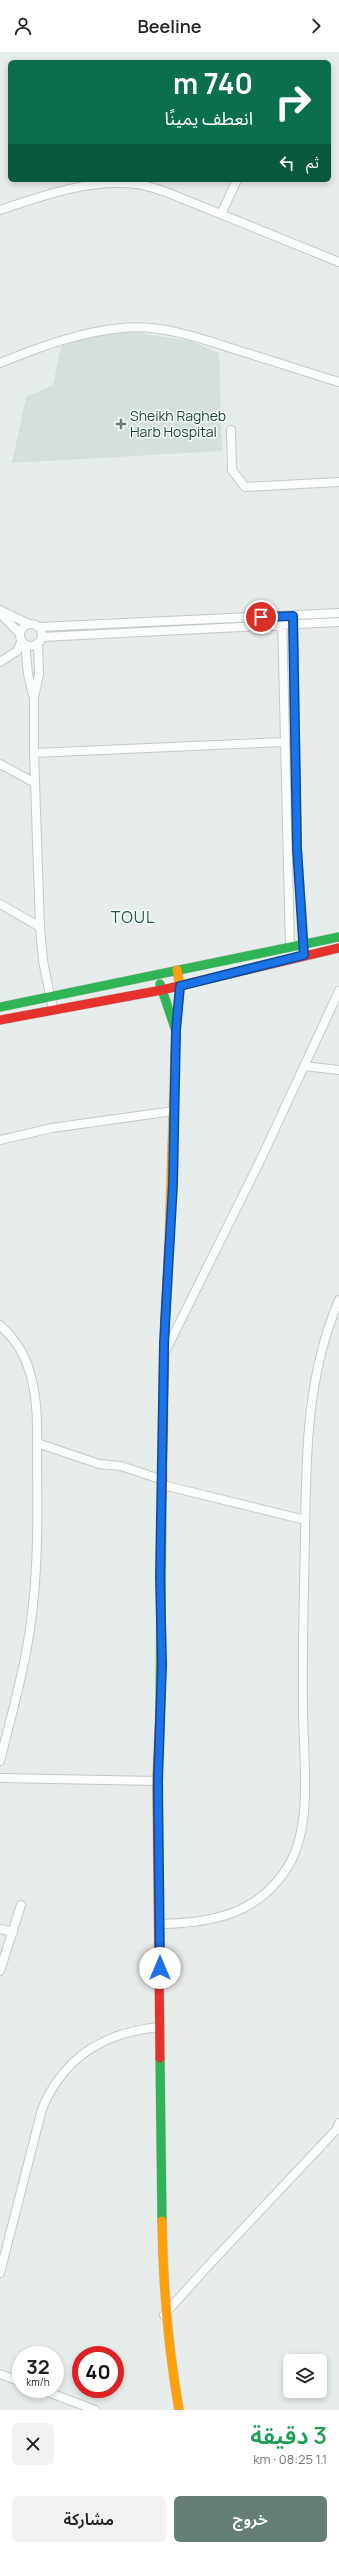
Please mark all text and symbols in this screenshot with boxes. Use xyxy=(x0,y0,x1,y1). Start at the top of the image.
text: Beeline xyxy=(138,14,201,38)
icon: person xyxy=(12,15,34,37)
icon: forward xyxy=(305,15,327,37)
text: 740 m xyxy=(173,64,253,102)
icon: right xyxy=(267,76,319,128)
text: انعطف يمينًا xyxy=(164,106,253,130)
icon: left xyxy=(276,152,298,174)
text: ثم xyxy=(306,152,319,173)
place label: Sheikh Ragheb Harb Hospital xyxy=(130,406,226,441)
marker: Sheikh Ragheb Harb Hospital xyxy=(115,418,127,430)
pin xyxy=(244,600,278,634)
icon: arrive xyxy=(250,606,272,628)
district label: TOUL xyxy=(111,906,155,928)
position arrow xyxy=(139,1947,181,1989)
speed limit sign: 40 xyxy=(72,2346,124,2398)
text: 32 xyxy=(26,2353,50,2380)
map controls xyxy=(283,2354,327,2398)
button: layers xyxy=(283,2354,327,2398)
text: km/h xyxy=(26,2375,50,2389)
text: 3 دقيقة xyxy=(250,2418,327,2451)
button: close xyxy=(12,2423,54,2465)
text: 1.1 km · 08:25 xyxy=(253,2450,327,2468)
button: مشاركة xyxy=(12,2496,166,2542)
button: خروج xyxy=(174,2496,327,2542)

